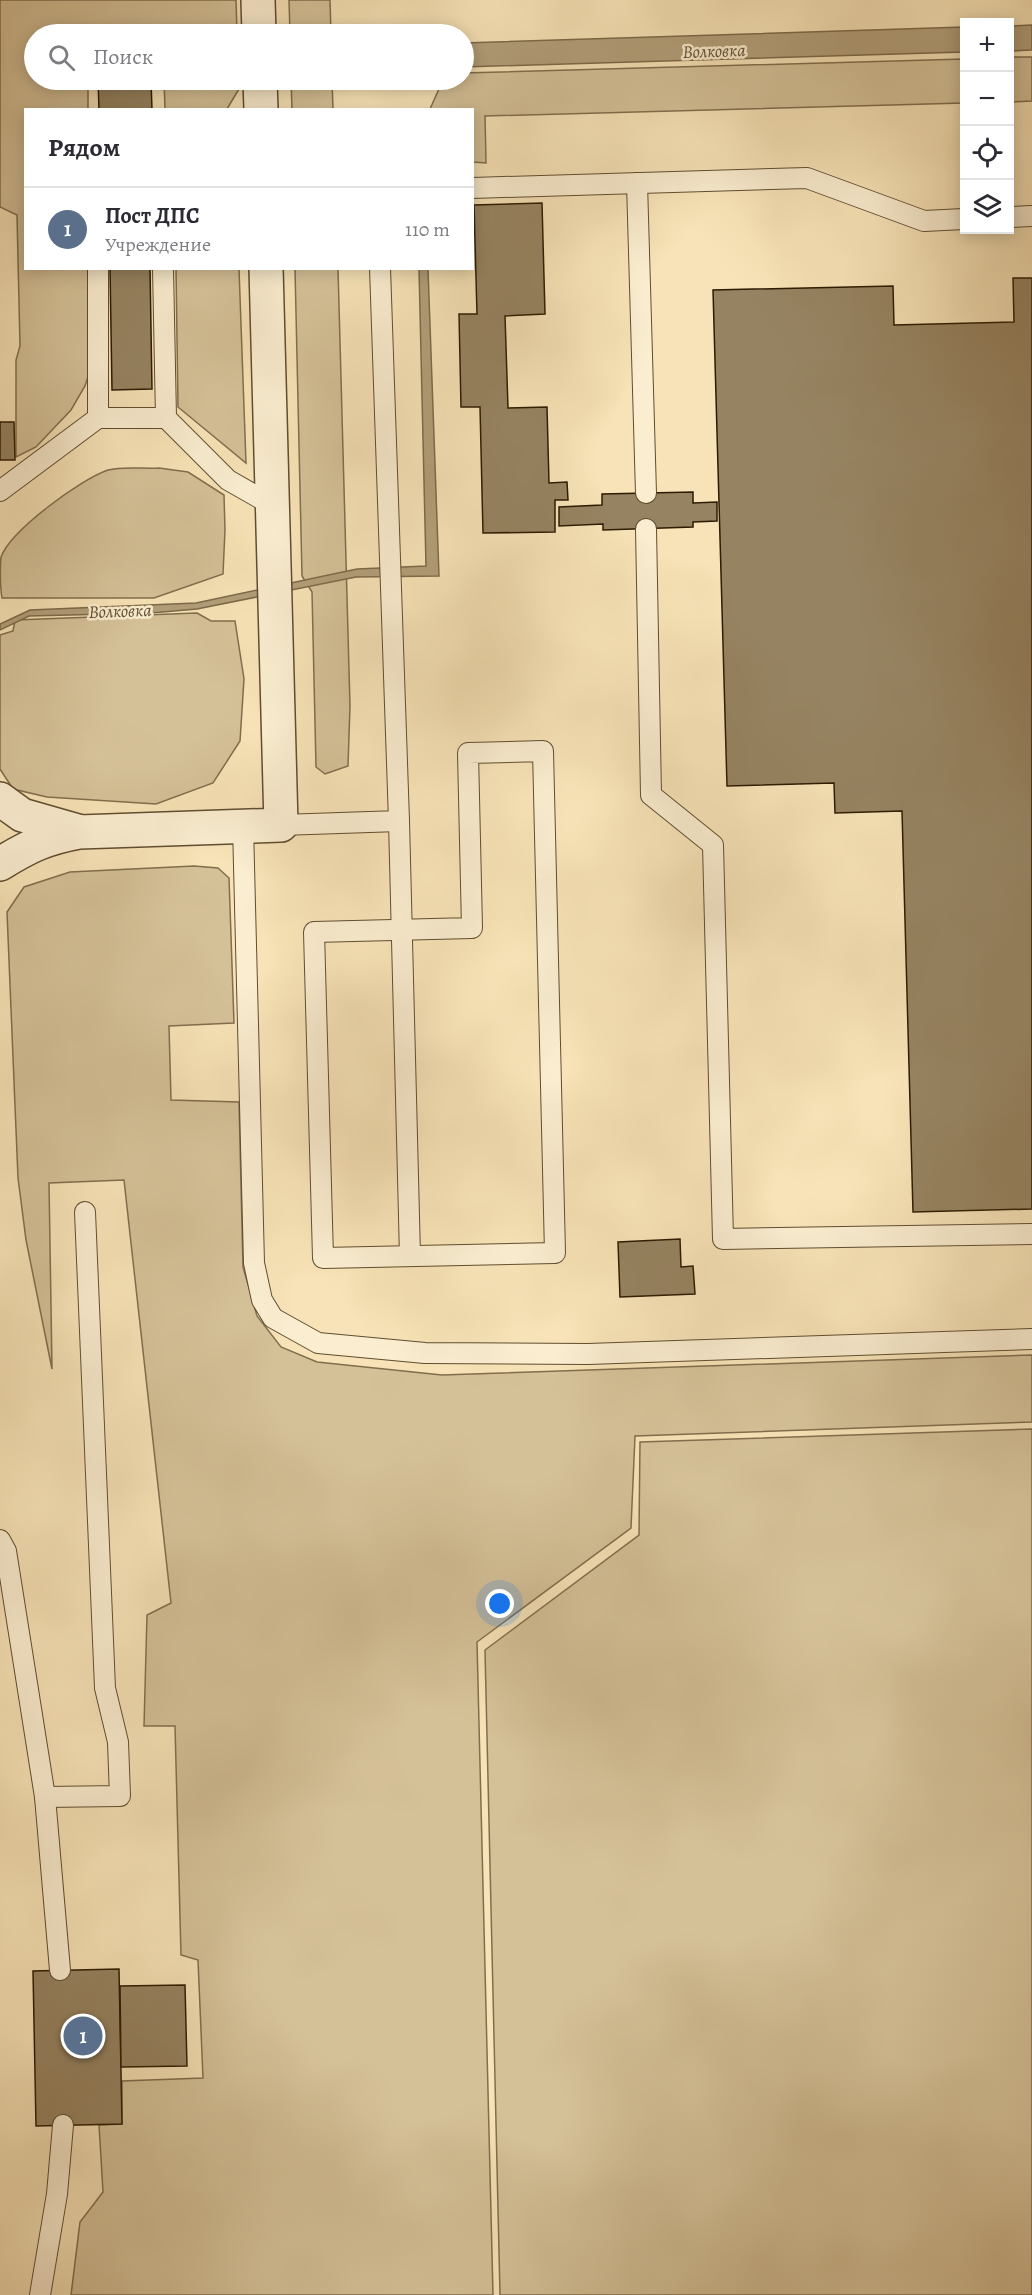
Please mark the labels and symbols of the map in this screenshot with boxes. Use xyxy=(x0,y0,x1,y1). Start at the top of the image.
water label: Волковка xyxy=(682,38,746,64)
water label: Волковка xyxy=(88,598,152,624)
your location xyxy=(485,1589,514,1618)
pin: 1 xyxy=(64,2014,103,2058)

